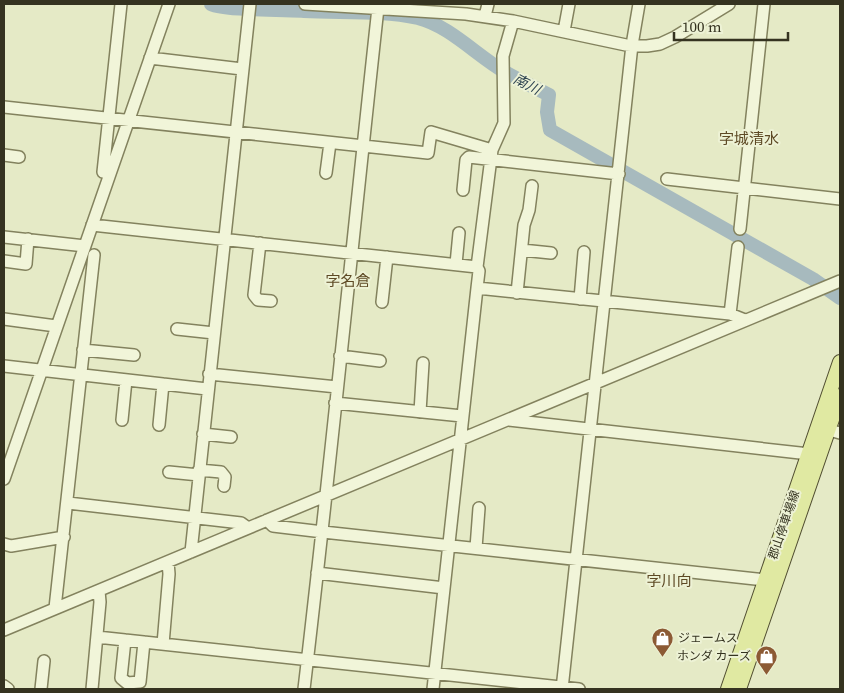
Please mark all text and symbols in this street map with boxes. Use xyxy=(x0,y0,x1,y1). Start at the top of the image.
scale bar xyxy=(674,10,788,42)
text: 100 m xyxy=(682,16,722,37)
water label: 南川 xyxy=(510,69,546,100)
district label: 字城清水 xyxy=(719,128,779,149)
district label: 字名倉 xyxy=(325,270,371,291)
street label: 郡山停車場線 xyxy=(765,488,803,562)
district label: 字川向 xyxy=(646,570,692,591)
shop icon: ジェームス xyxy=(650,626,674,657)
place label: ジェームス xyxy=(678,630,738,646)
shop icon: ホンダ カーズ xyxy=(755,644,779,675)
place label: ホンダ カーズ xyxy=(677,648,751,664)

